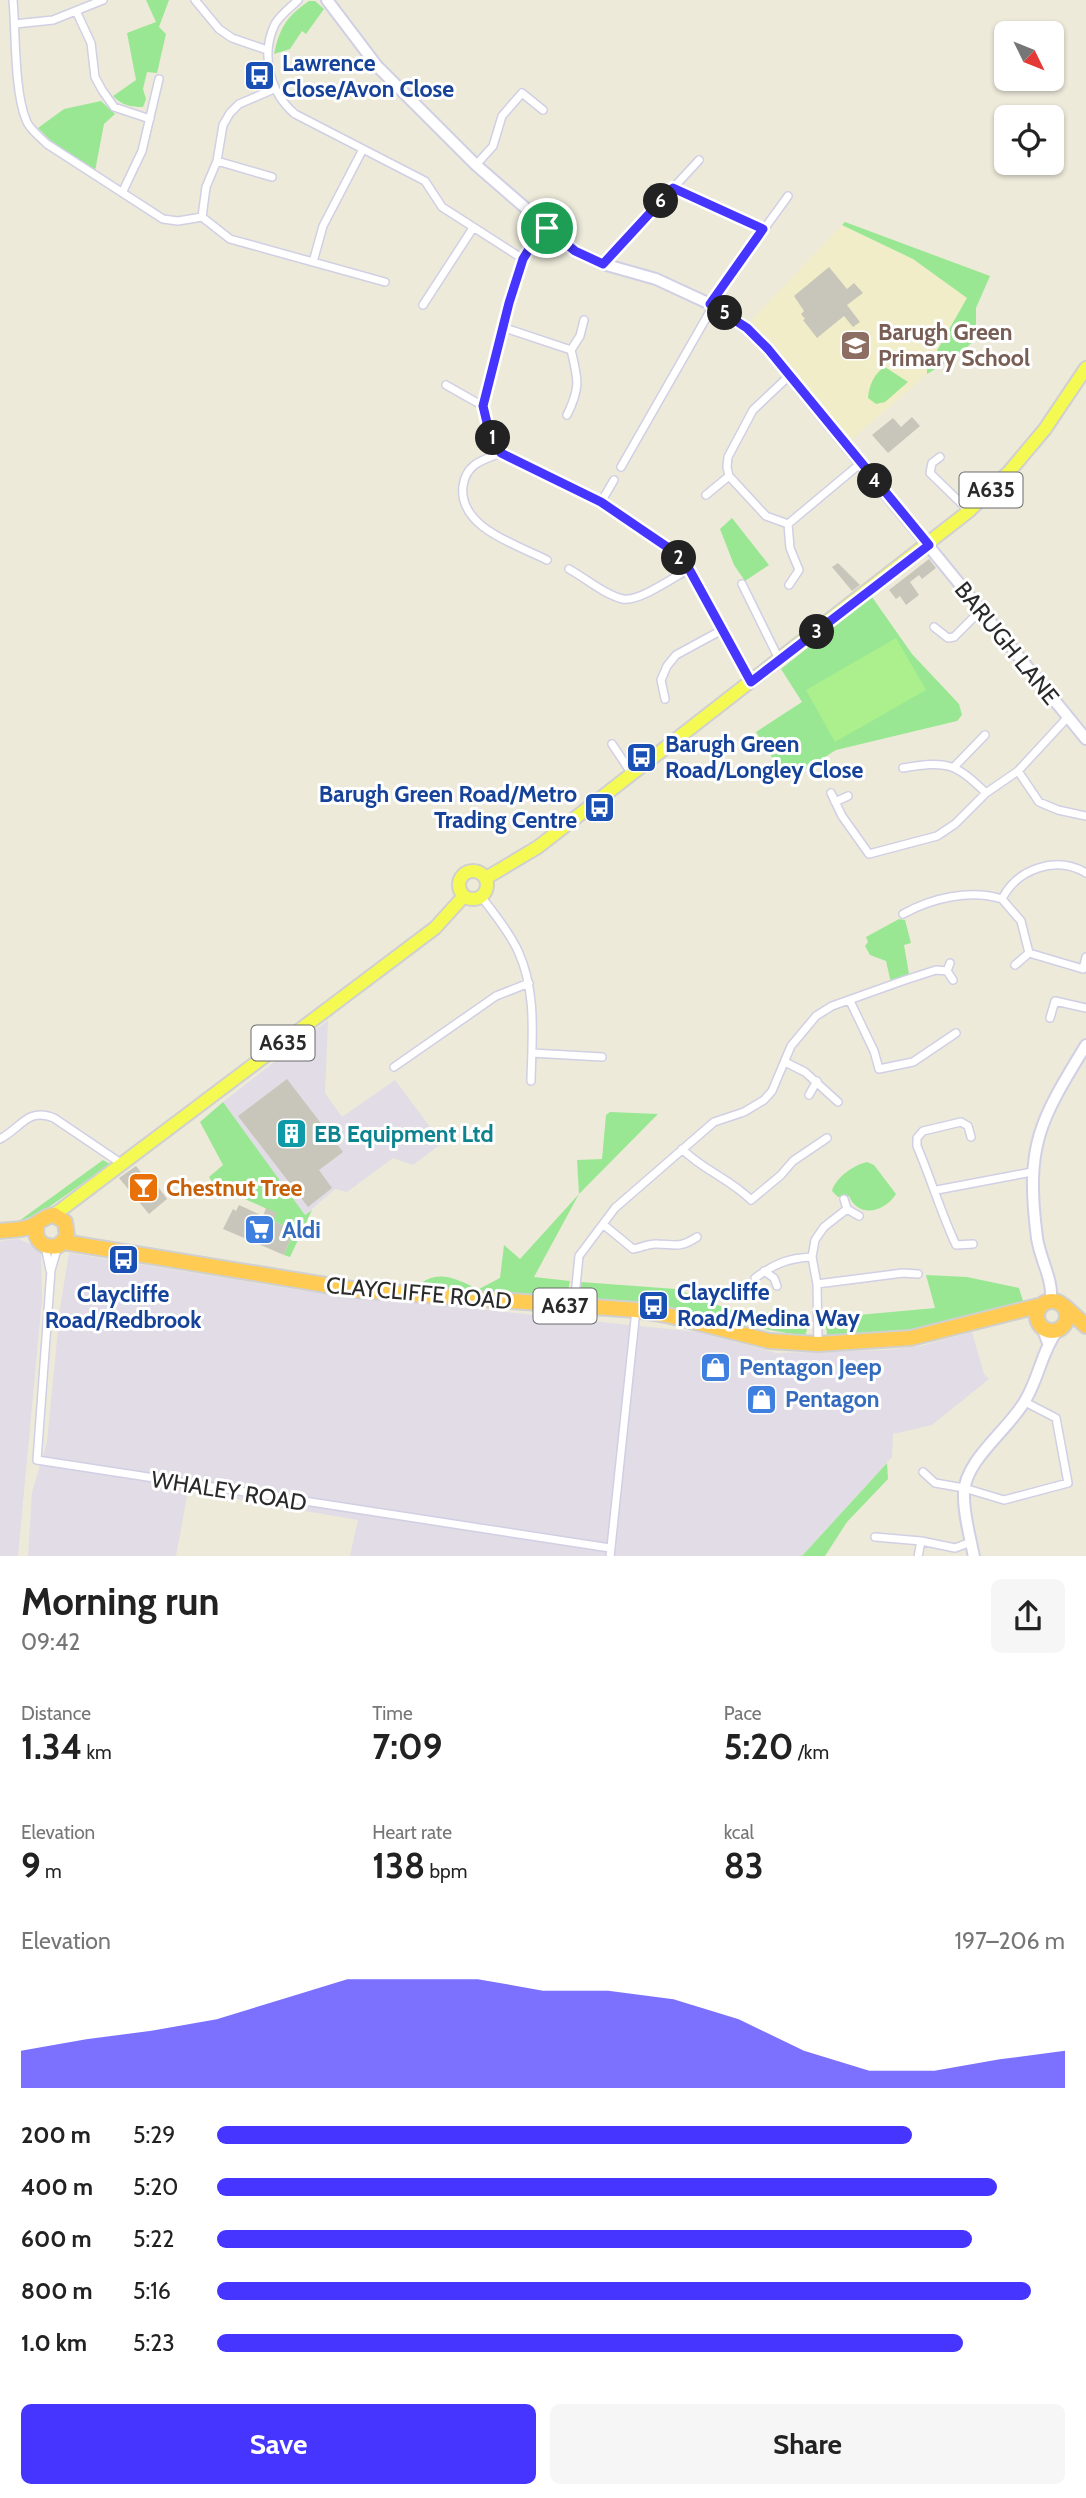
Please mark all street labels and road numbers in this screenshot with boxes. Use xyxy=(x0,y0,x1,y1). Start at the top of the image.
road number: A635 xyxy=(960,472,1023,508)
street label: BARUGH LANE xyxy=(949,576,1065,710)
road number: A635 xyxy=(252,1026,314,1060)
street label: CLAYCLIFFE ROAD xyxy=(325,1271,513,1315)
road number: A637 xyxy=(534,1288,596,1324)
street label: WHALEY ROAD xyxy=(149,1465,309,1517)

